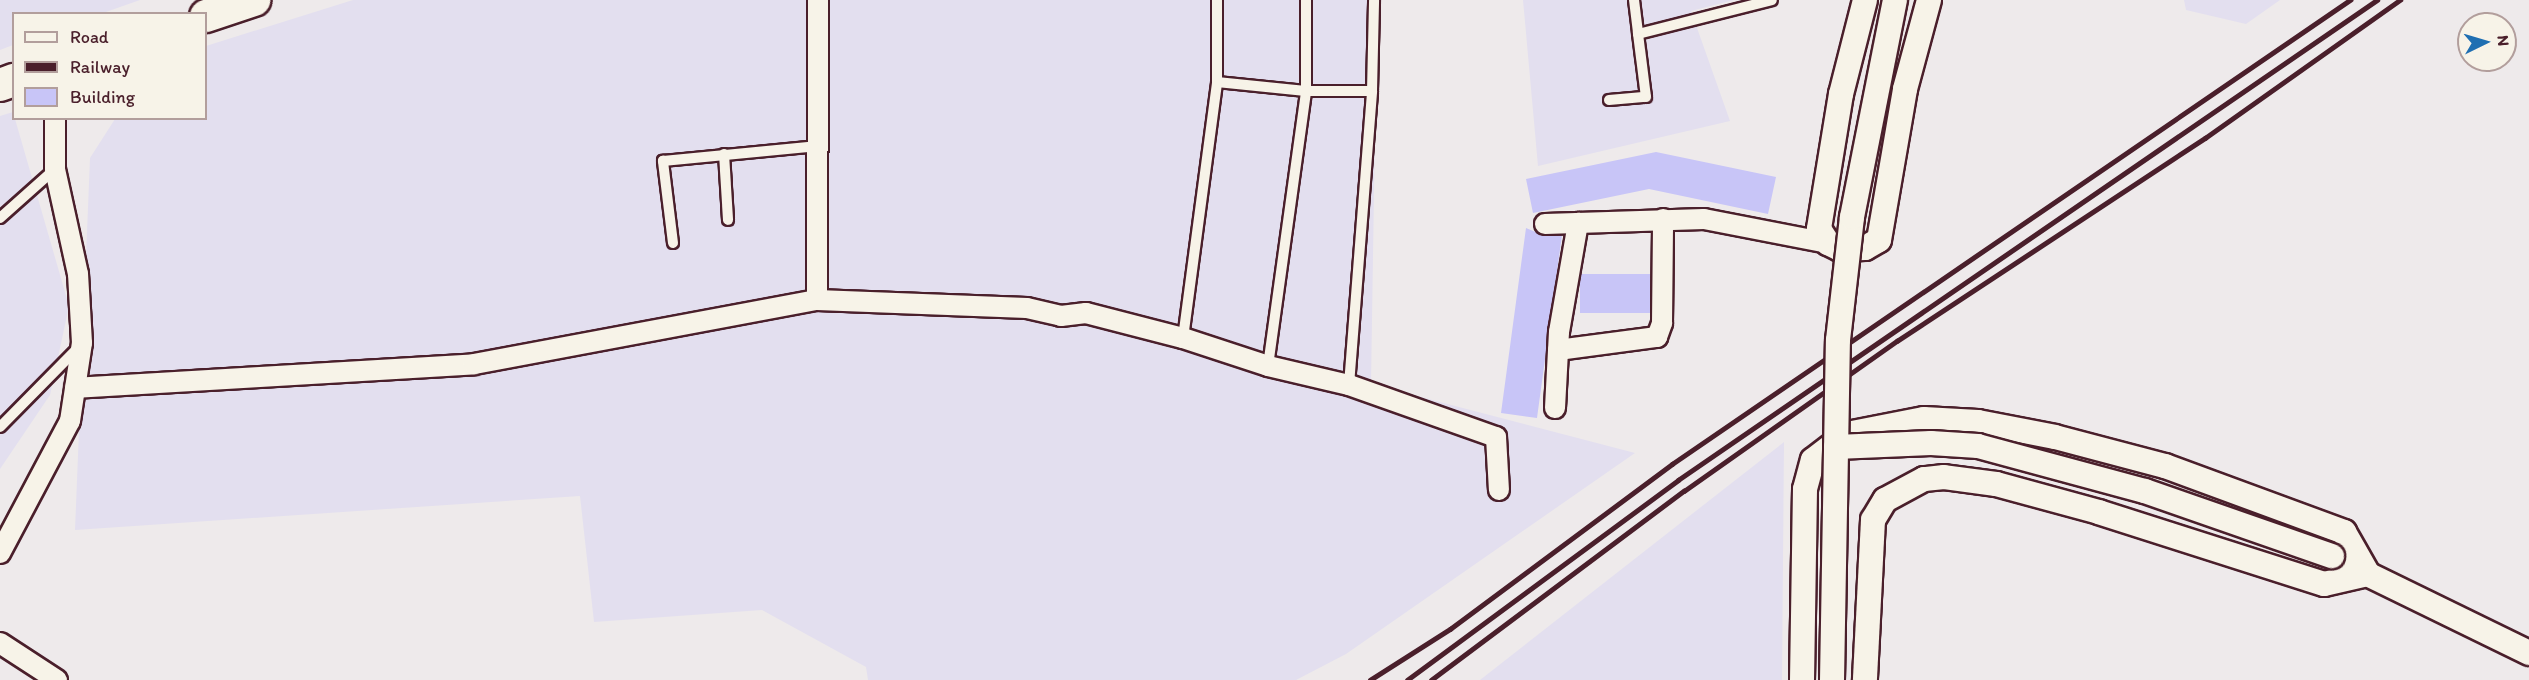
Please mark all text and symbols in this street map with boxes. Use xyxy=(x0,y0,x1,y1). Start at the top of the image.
legend xyxy=(12,12,207,120)
north arrow xyxy=(2457,12,2517,72)
text: Road xyxy=(70,26,109,48)
text: N xyxy=(2494,34,2513,47)
text: Railway xyxy=(70,56,130,78)
text: Building xyxy=(70,86,135,108)

